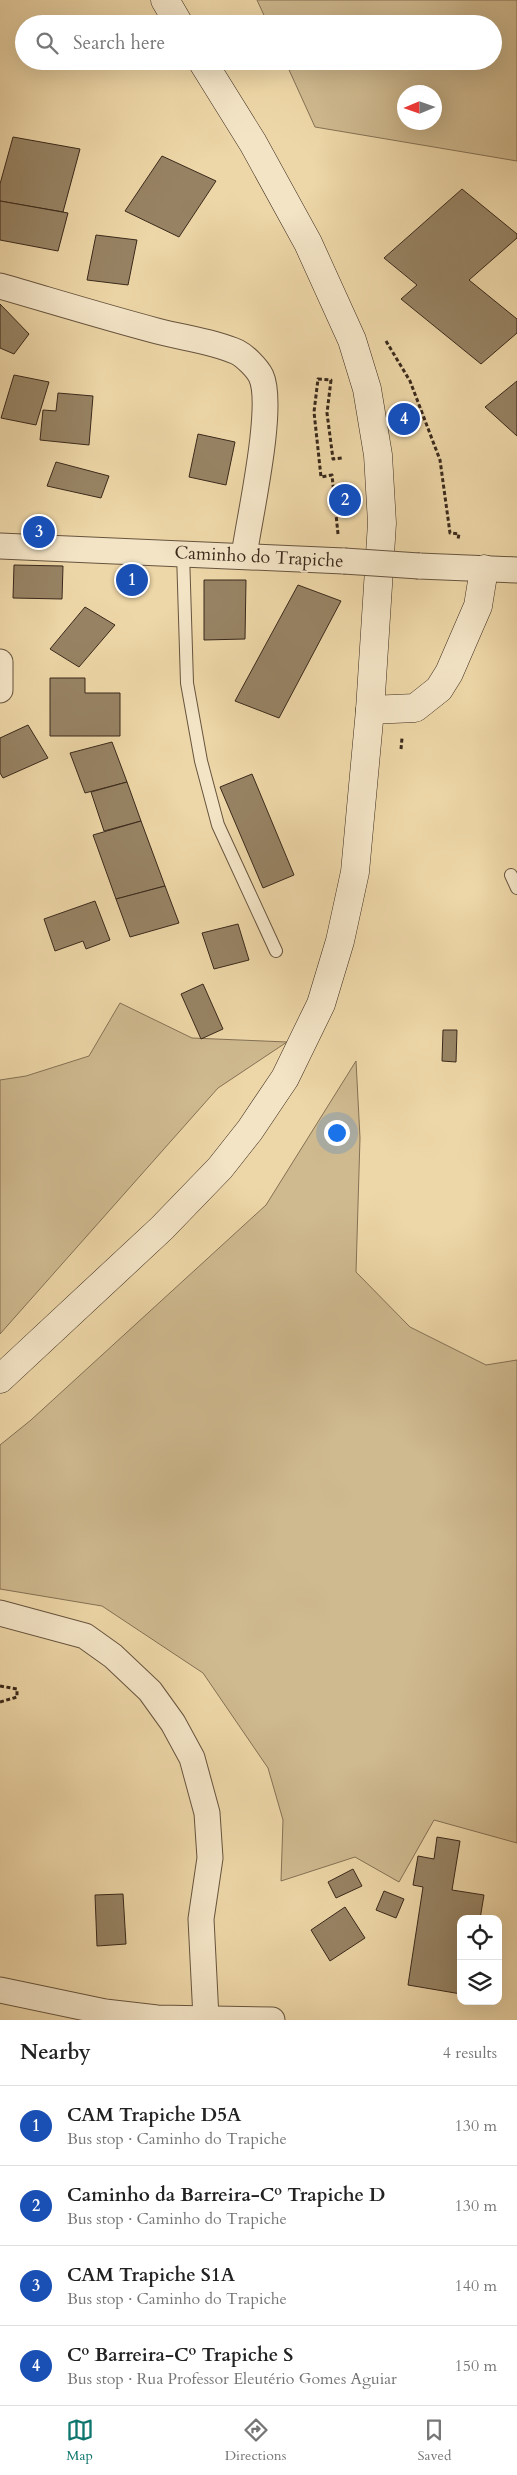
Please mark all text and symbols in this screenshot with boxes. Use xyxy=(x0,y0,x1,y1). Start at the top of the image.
search box xyxy=(15,15,502,70)
icon: search xyxy=(33,29,61,57)
text: Search here xyxy=(73,30,165,56)
north arrow xyxy=(397,85,442,130)
pin: 4 xyxy=(388,400,420,438)
pin: 2 xyxy=(329,481,361,519)
pin: 3 xyxy=(23,513,55,551)
street label: Caminho do Trapiche xyxy=(174,540,344,574)
pin: 1 xyxy=(116,561,148,599)
your location xyxy=(324,1120,350,1146)
map controls xyxy=(457,1915,502,2005)
button: locate xyxy=(457,1915,502,1960)
button: layers xyxy=(457,1960,502,2005)
text: Nearby xyxy=(20,2038,91,2067)
text: 4 results xyxy=(443,2042,497,2064)
text: CAM Trapiche D5A xyxy=(67,2102,241,2128)
text: 1 xyxy=(32,2115,40,2137)
text: 130 m xyxy=(455,2115,497,2137)
text: Bus stop · Caminho do Trapiche xyxy=(67,2128,287,2150)
text: Caminho da Barreira-Cº Trapiche D xyxy=(67,2182,385,2208)
text: 2 xyxy=(32,2195,40,2217)
text: 130 m xyxy=(455,2195,497,2217)
text: Bus stop · Caminho do Trapiche xyxy=(67,2208,287,2230)
text: CAM Trapiche S1A xyxy=(67,2262,235,2288)
text: 3 xyxy=(32,2275,40,2297)
text: 140 m xyxy=(455,2275,497,2297)
text: Bus stop · Caminho do Trapiche xyxy=(67,2288,287,2310)
text: Cº Barreira-Cº Trapiche S xyxy=(67,2342,293,2368)
text: 4 xyxy=(32,2355,40,2377)
text: 150 m xyxy=(455,2355,497,2377)
text: Bus stop · Rua Professor Eleutério Gomes Aguiar xyxy=(67,2368,397,2390)
tab: Map xyxy=(66,2416,94,2465)
tab: Directions xyxy=(225,2416,286,2465)
tab: Saved xyxy=(417,2416,451,2465)

